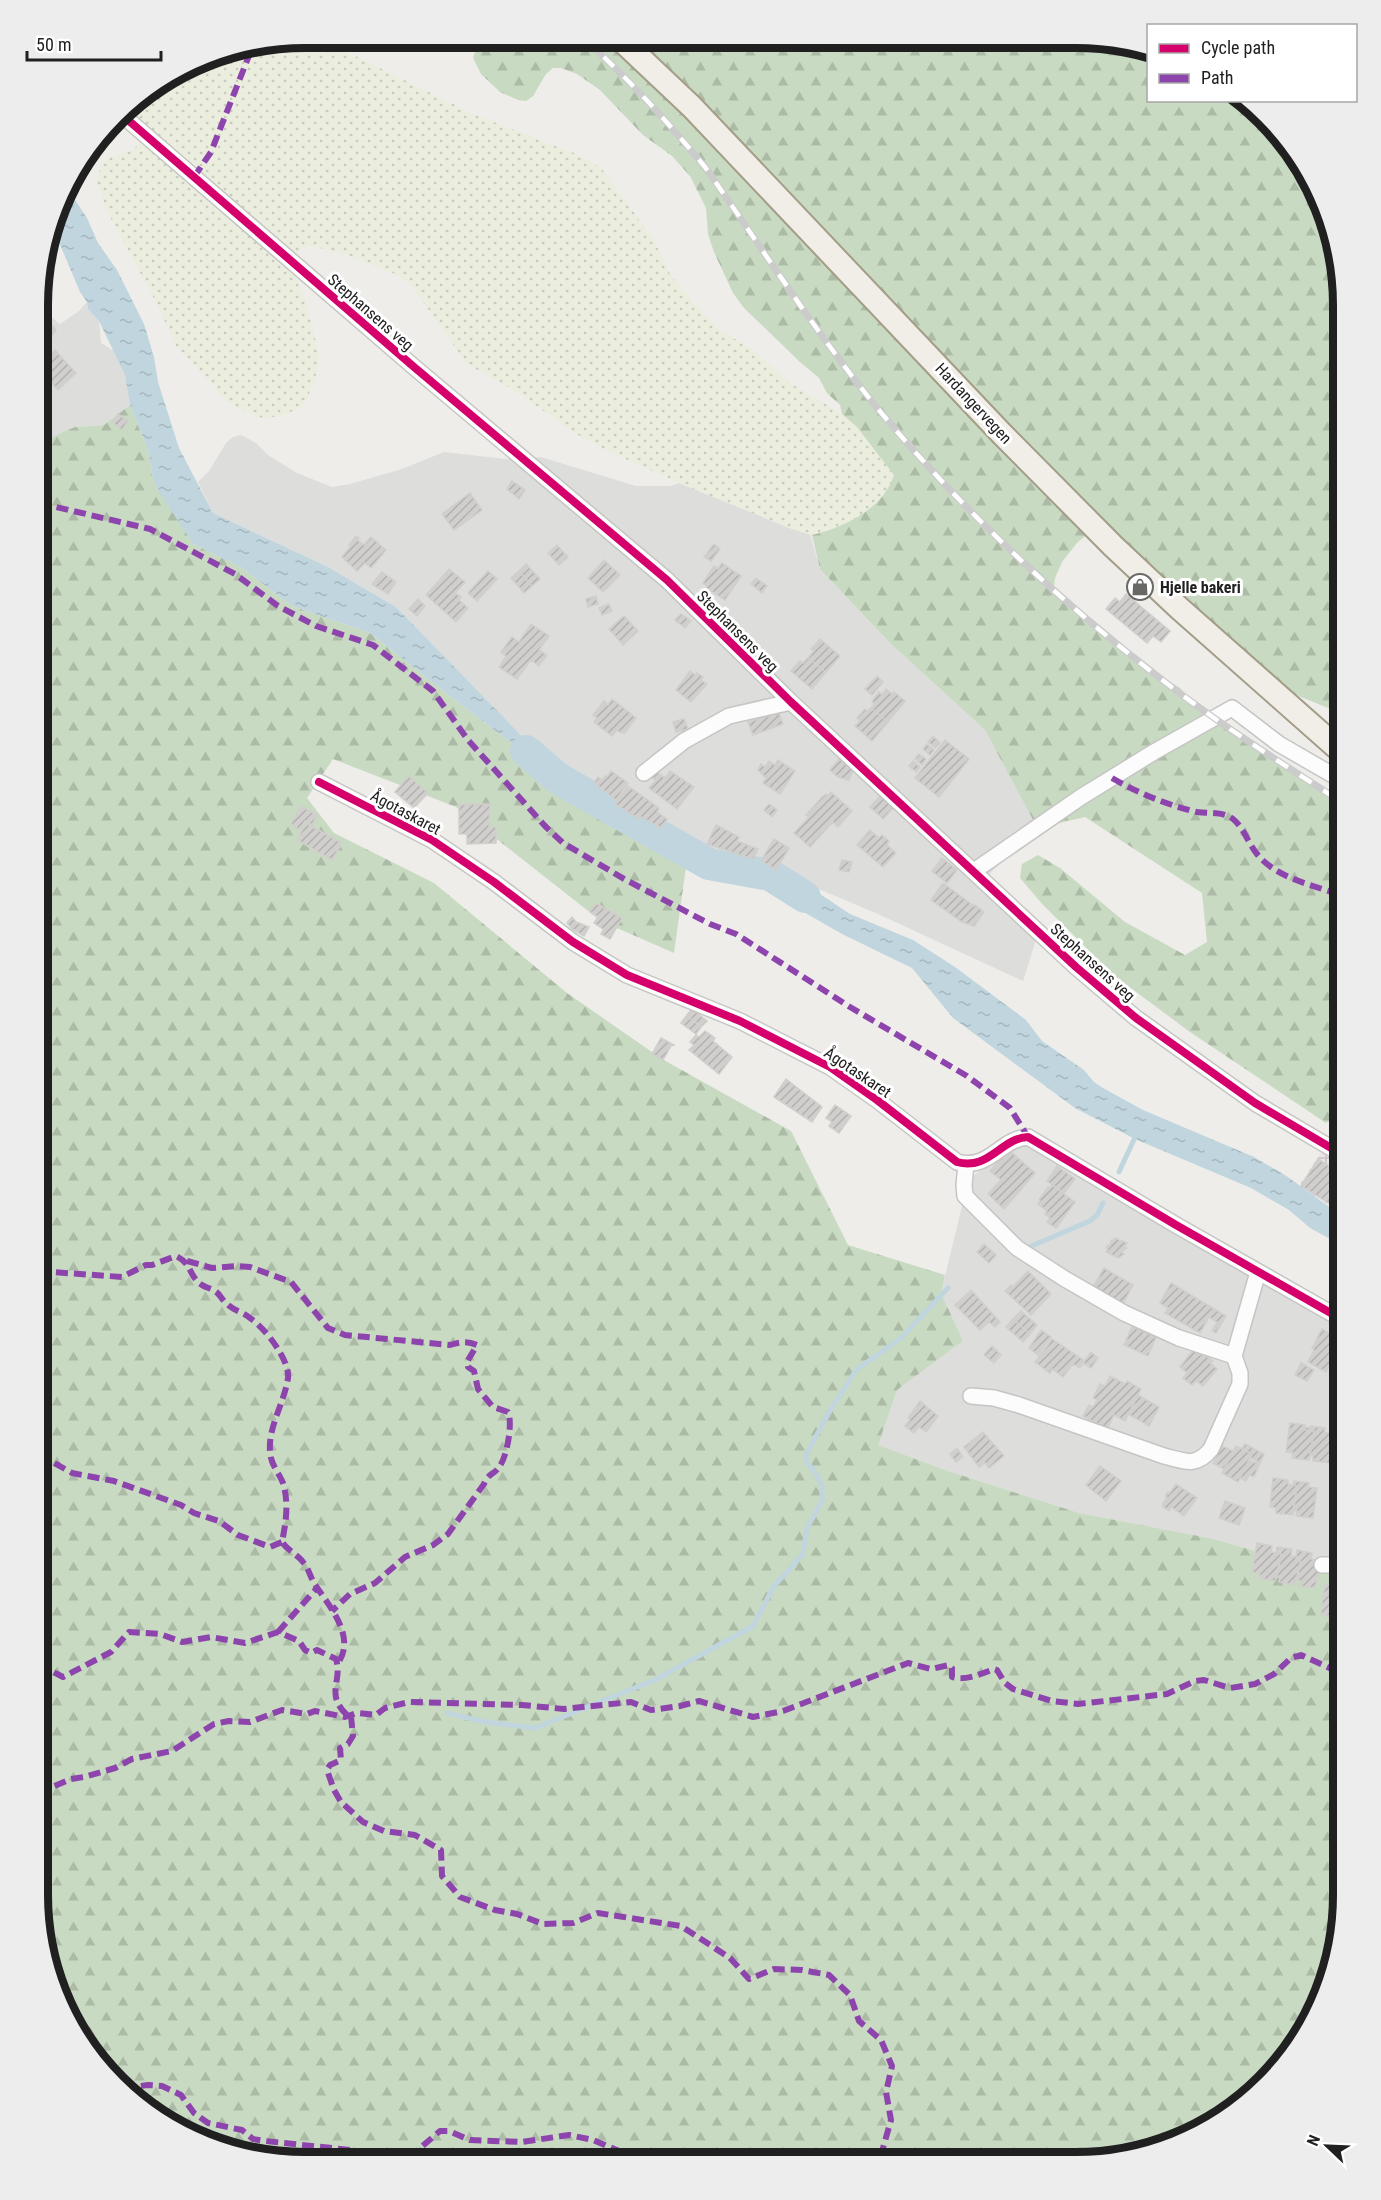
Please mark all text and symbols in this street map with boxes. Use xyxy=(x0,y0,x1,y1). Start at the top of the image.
scale bar xyxy=(27,24,160,62)
legend xyxy=(1147,24,1357,102)
text: 50 m xyxy=(36,34,71,55)
text: Cycle path xyxy=(1201,37,1275,58)
text: Path xyxy=(1201,67,1234,88)
street label: Stephansens veg xyxy=(324,270,417,355)
street label: Hardangervegen xyxy=(931,359,1016,448)
shop icon: Hjelle bakeri xyxy=(1125,572,1155,602)
place label: Hjelle bakeri xyxy=(1160,578,1241,597)
street label: Stephansens veg xyxy=(693,587,782,676)
street label: Ågotaskaret xyxy=(367,785,445,839)
street label: Stephansens veg xyxy=(1046,919,1139,1005)
street label: Ågotaskaret xyxy=(821,1042,896,1102)
north arrow xyxy=(1297,2116,1357,2176)
text: N xyxy=(1303,2132,1324,2149)

